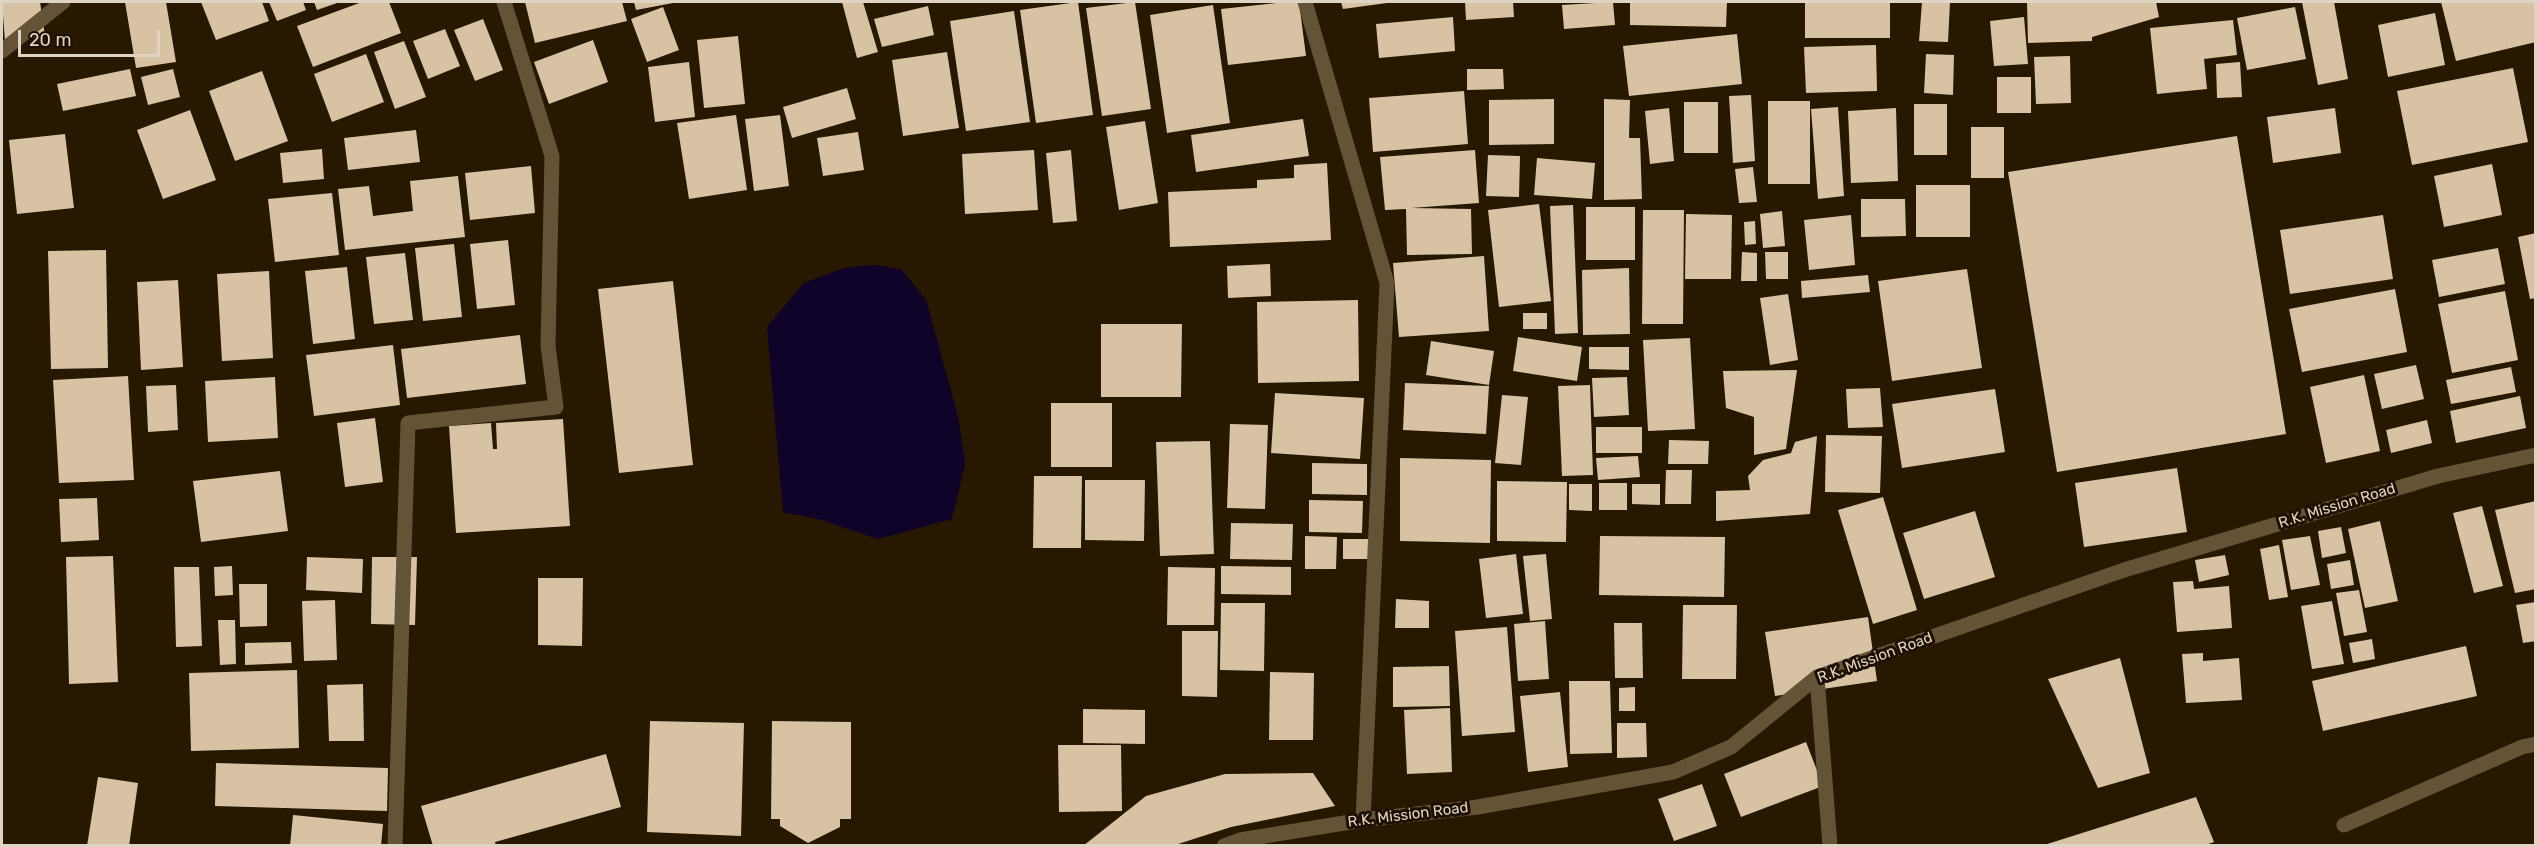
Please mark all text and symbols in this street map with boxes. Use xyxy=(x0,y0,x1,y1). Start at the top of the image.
scale bar xyxy=(21,18,164,56)
text: 20 m xyxy=(29,29,71,51)
street label: R.K. Mission Road xyxy=(2276,480,2398,532)
street label: R.K. Mission Road xyxy=(1815,629,1935,687)
street label: R.K. Mission Road xyxy=(1347,799,1469,831)

